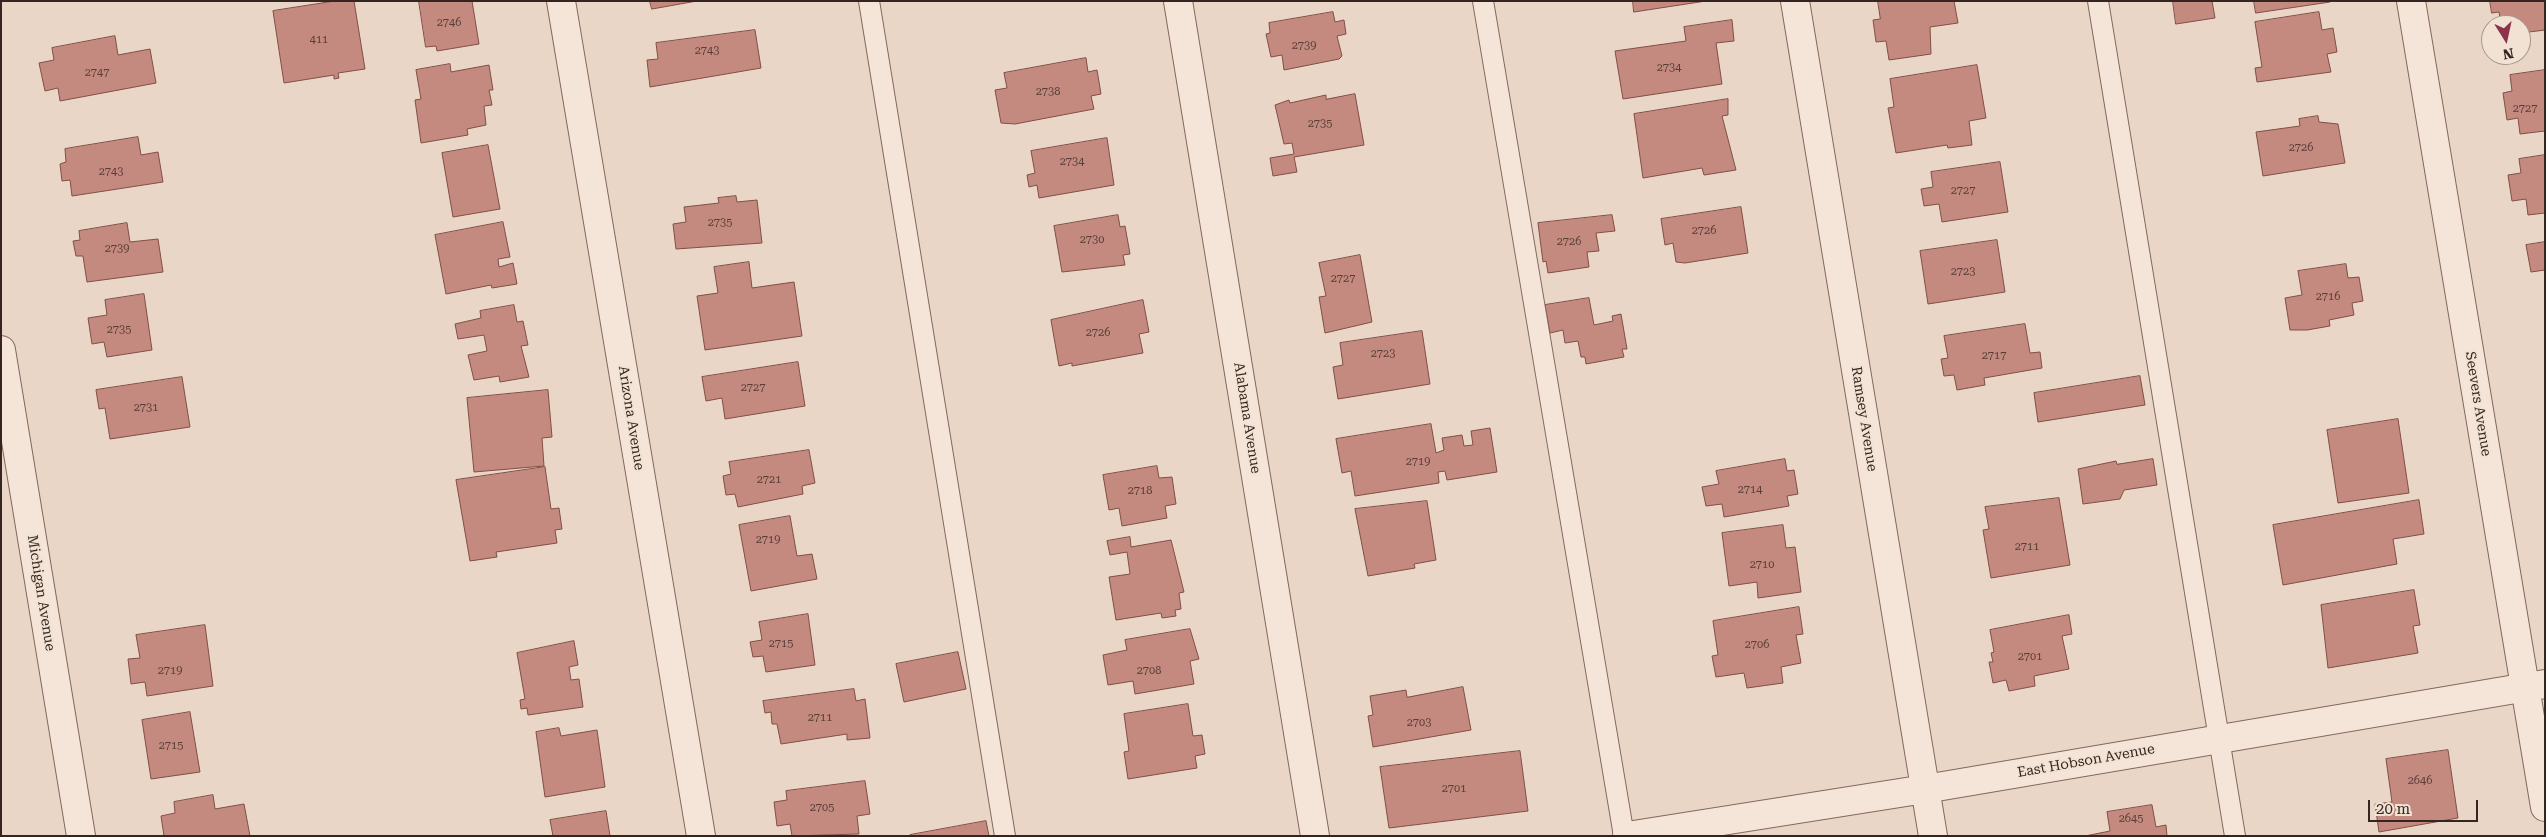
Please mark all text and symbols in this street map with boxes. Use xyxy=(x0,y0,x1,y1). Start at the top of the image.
north arrow xyxy=(2481,15,2531,65)
house number: 2746 xyxy=(437,16,461,30)
house number: 411 xyxy=(310,33,328,47)
house number: 2739 xyxy=(1292,39,1316,53)
house number: 2743 xyxy=(695,44,719,58)
text: N xyxy=(2502,45,2515,63)
house number: 2734 xyxy=(1657,61,1681,75)
house number: 2747 xyxy=(85,66,109,80)
house number: 2738 xyxy=(1036,85,1060,99)
house number: 2727 xyxy=(2513,102,2537,116)
house number: 2735 xyxy=(1308,117,1332,131)
house number: 2726 xyxy=(2289,141,2313,155)
house number: 2734 xyxy=(1060,155,1084,169)
house number: 2743 xyxy=(99,165,123,179)
house number: 2727 xyxy=(1951,184,1975,198)
house number: 2735 xyxy=(708,216,732,230)
house number: 2726 xyxy=(1692,224,1716,238)
house number: 2730 xyxy=(1080,233,1104,247)
house number: 2726 xyxy=(1557,235,1581,249)
house number: 2739 xyxy=(105,242,129,256)
house number: 2723 xyxy=(1951,265,1975,279)
house number: 2727 xyxy=(1331,272,1355,286)
house number: 2716 xyxy=(2316,290,2340,304)
house number: 2735 xyxy=(107,323,131,337)
house number: 2726 xyxy=(1086,326,1110,340)
house number: 2723 xyxy=(1371,347,1395,361)
house number: 2717 xyxy=(1982,349,2006,363)
street label: Seevers Avenue xyxy=(2461,350,2495,458)
street label: Alabama Avenue xyxy=(1230,361,1264,475)
street label: Arizona Avenue xyxy=(614,365,648,471)
street label: Ramsey Avenue xyxy=(1847,365,1881,473)
house number: 2727 xyxy=(741,381,765,395)
house number: 2731 xyxy=(134,401,158,415)
house number: 2719 xyxy=(1406,455,1430,469)
house number: 2721 xyxy=(757,473,781,487)
house number: 2714 xyxy=(1738,483,1762,497)
house number: 2718 xyxy=(1128,484,1152,498)
house number: 2719 xyxy=(756,533,780,547)
street label: Michigan Avenue xyxy=(24,534,58,652)
house number: 2711 xyxy=(2015,540,2039,554)
house number: 2710 xyxy=(1750,558,1774,572)
house number: 2715 xyxy=(769,637,793,651)
house number: 2706 xyxy=(1745,638,1769,652)
house number: 2701 xyxy=(2018,650,2042,664)
house number: 2719 xyxy=(158,664,182,678)
house number: 2708 xyxy=(1137,664,1161,678)
house number: 2711 xyxy=(808,711,832,725)
house number: 2703 xyxy=(1407,716,1431,730)
house number: 2715 xyxy=(159,739,183,753)
street label: East Hobson Avenue xyxy=(2016,741,2156,781)
house number: 2646 xyxy=(2408,774,2432,788)
house number: 2701 xyxy=(1442,782,1466,796)
scale bar xyxy=(2371,790,2481,822)
text: 20 m xyxy=(2376,800,2410,818)
house number: 2705 xyxy=(810,801,834,815)
house number: 2645 xyxy=(2119,812,2143,826)

